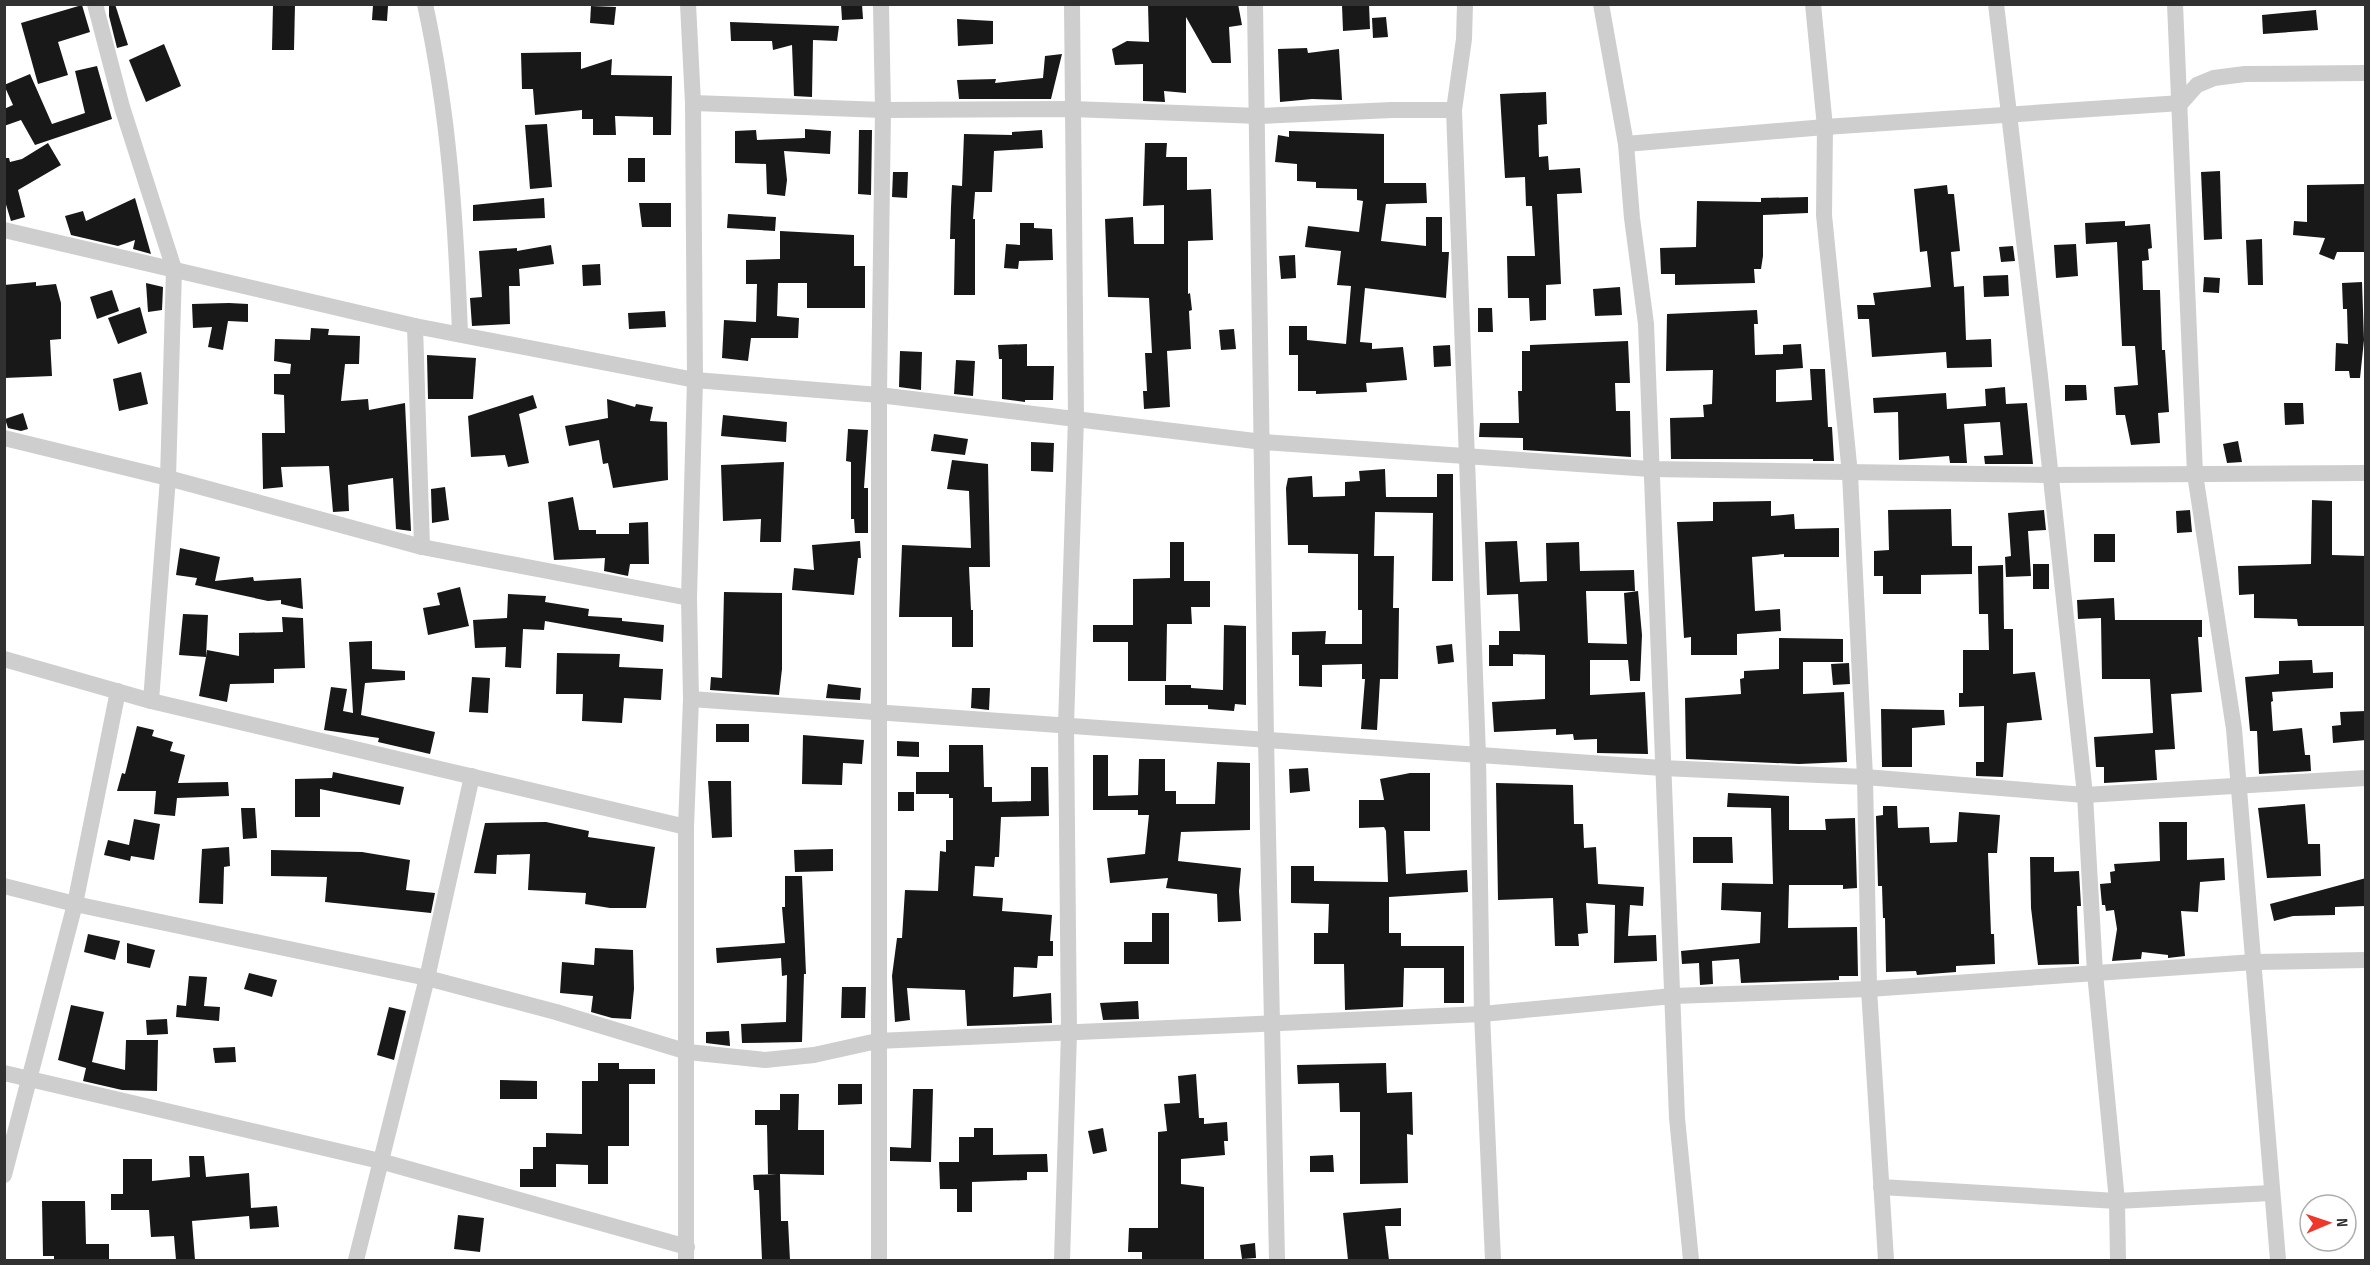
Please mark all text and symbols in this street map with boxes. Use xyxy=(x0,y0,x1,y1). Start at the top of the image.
north arrow xyxy=(2298,1193,2358,1253)
text: N xyxy=(2332,1218,2351,1227)

